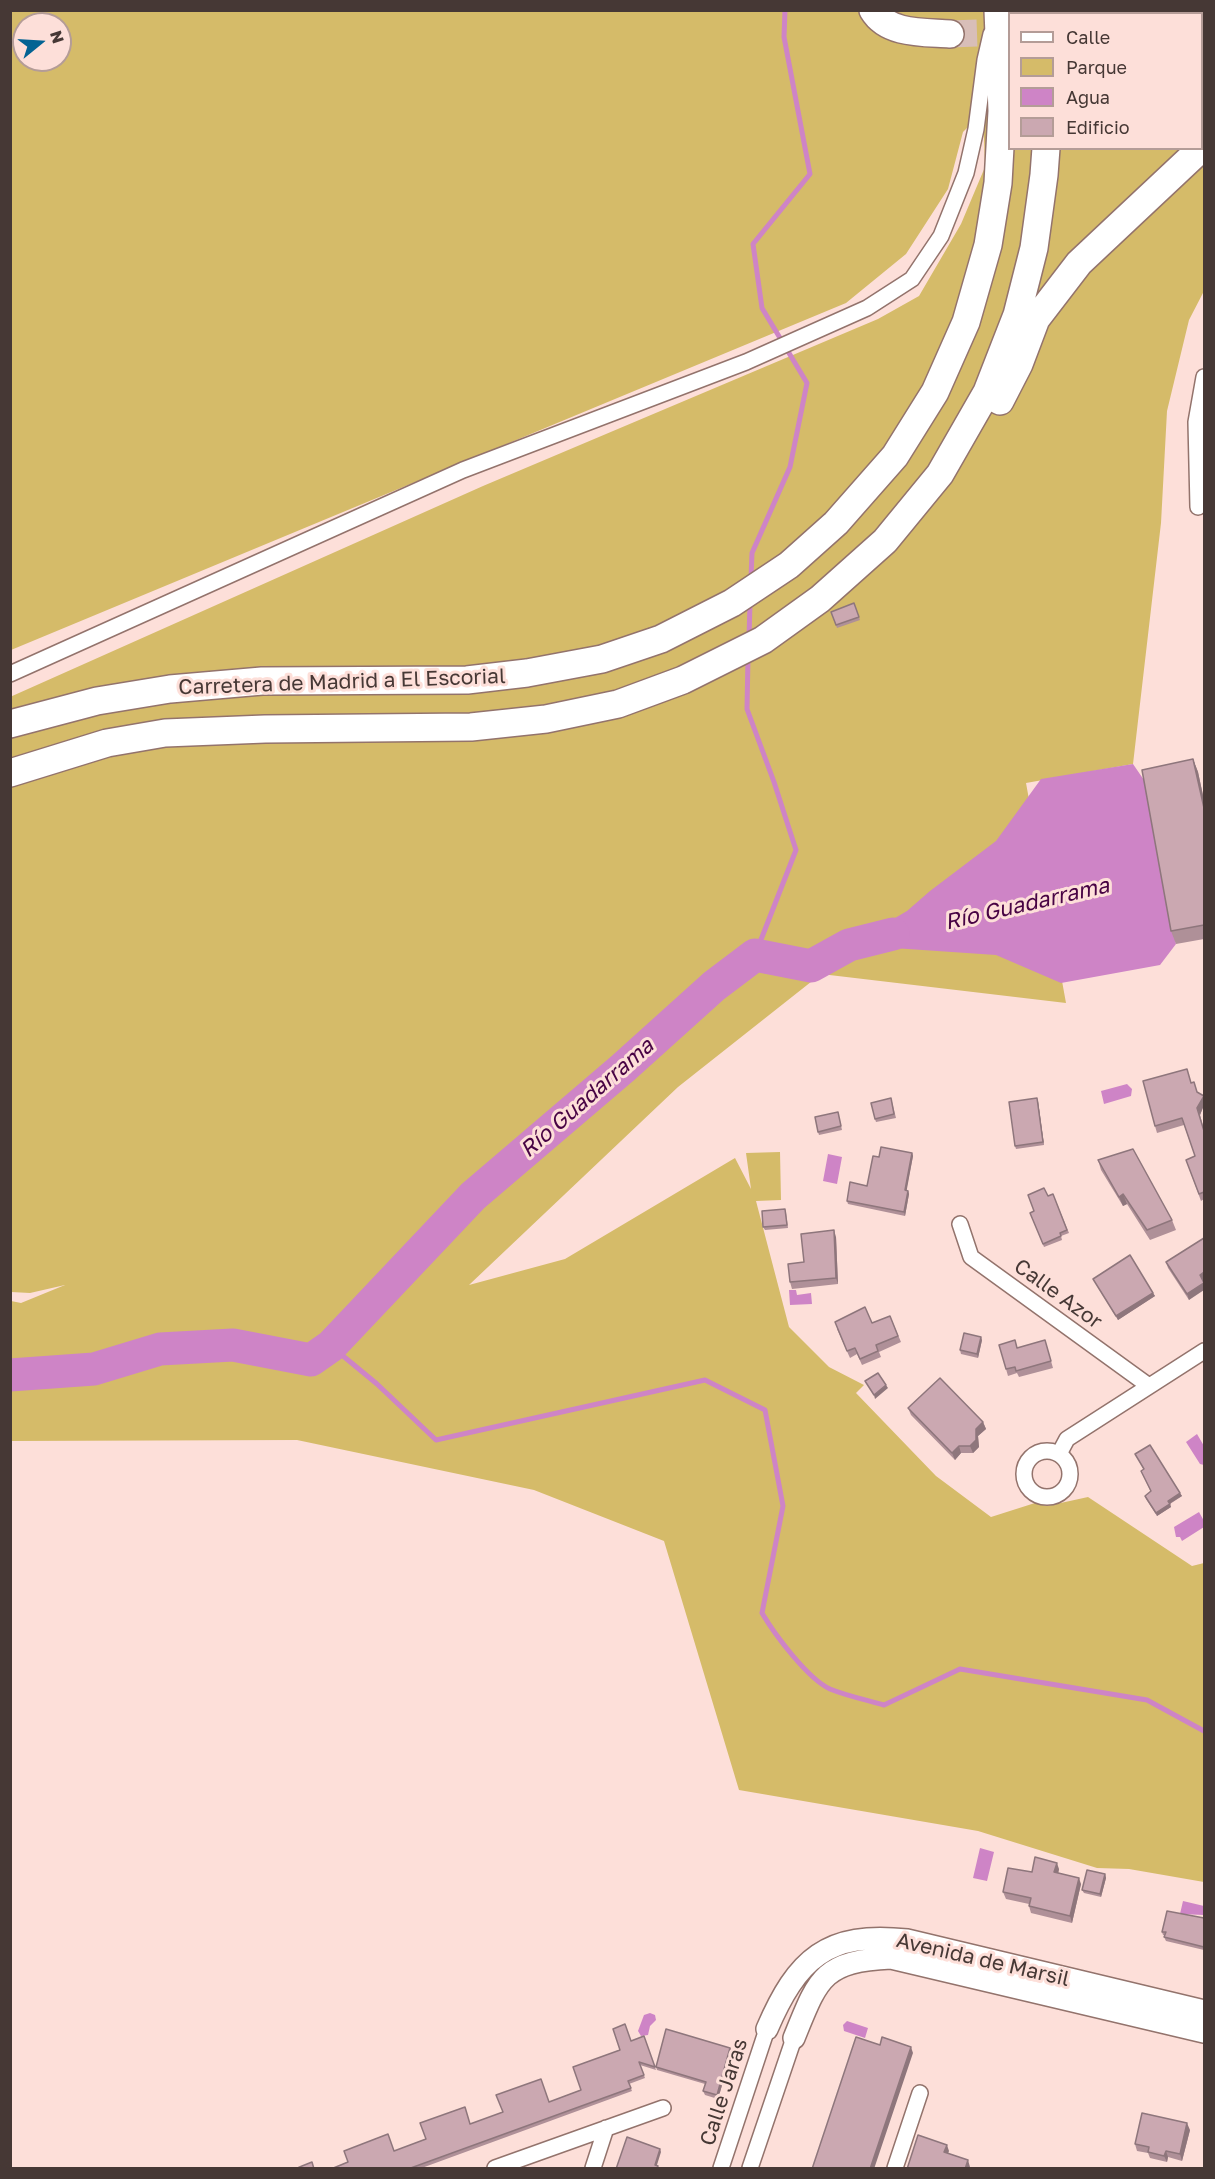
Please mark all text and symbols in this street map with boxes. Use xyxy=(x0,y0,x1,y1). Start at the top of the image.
north arrow xyxy=(12,12,72,72)
legend xyxy=(1008,12,1203,150)
text: Calle xyxy=(1066,26,1110,48)
text: N xyxy=(46,28,69,46)
text: Parque xyxy=(1066,56,1127,78)
text: Agua xyxy=(1066,86,1110,108)
text: Edificio xyxy=(1066,116,1130,138)
street label: Carretera de Madrid a El Escorial xyxy=(178,664,506,700)
water label: Río Guadarrama xyxy=(942,872,1112,936)
water label: Río Guadarrama xyxy=(515,1033,659,1163)
street label: Calle Azor xyxy=(1009,1254,1107,1334)
street label: Avenida de Marsil xyxy=(894,1928,1072,1992)
street label: Calle Jaras xyxy=(695,2035,753,2149)

